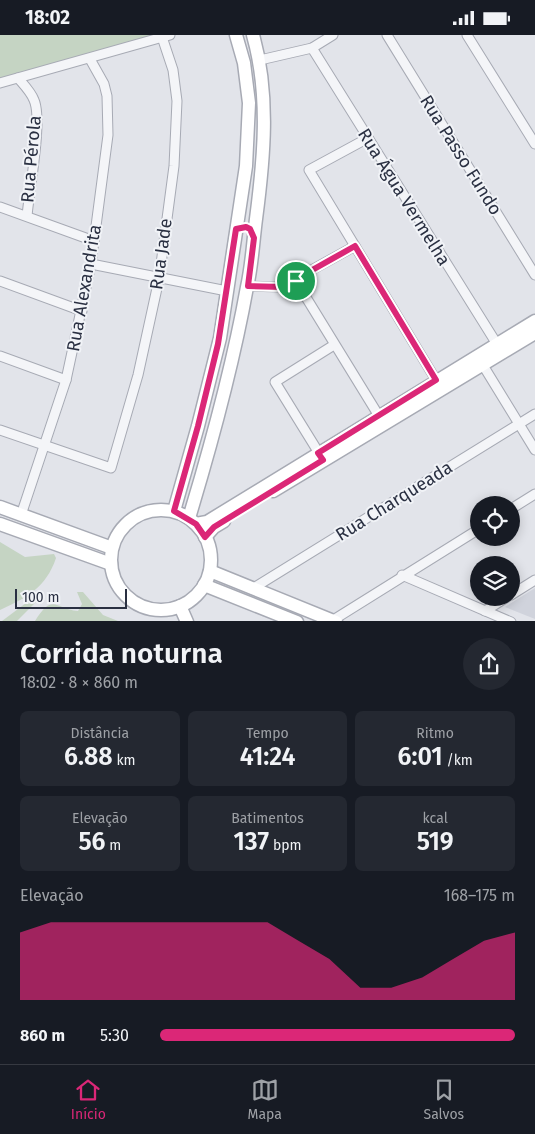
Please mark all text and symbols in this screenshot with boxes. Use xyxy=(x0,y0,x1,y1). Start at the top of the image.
text: 18:02 xyxy=(25,6,70,29)
street label: Rua Passo Fundo xyxy=(415,91,507,219)
street label: Rua Pérola xyxy=(16,114,46,204)
street label: Rua Água Vermelha xyxy=(353,124,456,270)
street label: Rua Jade xyxy=(145,217,177,291)
street label: Rua Alexandrita xyxy=(62,223,106,353)
pin xyxy=(275,260,317,302)
icon: arrive xyxy=(282,267,310,295)
street label: Rua Charqueada xyxy=(331,456,457,546)
map controls xyxy=(470,496,520,606)
button: locate xyxy=(470,496,520,546)
button: layers xyxy=(470,556,520,606)
scale bar xyxy=(15,587,128,610)
text: 100 m xyxy=(22,589,59,606)
text: Corrida noturna xyxy=(20,637,223,670)
button: share xyxy=(463,638,515,690)
text: 18:02 · 8 × 860 m xyxy=(20,673,138,692)
text: Distância xyxy=(71,725,129,742)
text: Tempo xyxy=(246,725,289,742)
text: Ritmo xyxy=(416,725,454,742)
text: 6.88 xyxy=(64,742,113,772)
text: 41:24 xyxy=(240,742,295,772)
text: 6:01 xyxy=(397,742,443,772)
text: km xyxy=(113,752,136,769)
text: /km xyxy=(443,752,473,769)
text: Elevação xyxy=(72,810,128,827)
text: Batimentos xyxy=(231,810,304,827)
text: kcal xyxy=(423,810,448,827)
text: 56 xyxy=(78,827,106,857)
text: 137 xyxy=(233,827,269,857)
text: 519 xyxy=(417,827,454,857)
text: m xyxy=(106,837,121,854)
text: bpm xyxy=(269,837,302,854)
text: Elevação xyxy=(20,886,84,905)
text: 168–175 m xyxy=(444,886,515,905)
text: 860 m xyxy=(20,1026,65,1045)
text: 5:30 xyxy=(100,1026,129,1045)
tab: Início xyxy=(71,1076,106,1123)
tab: Mapa xyxy=(248,1076,282,1123)
tab: Salvos xyxy=(424,1076,464,1123)

